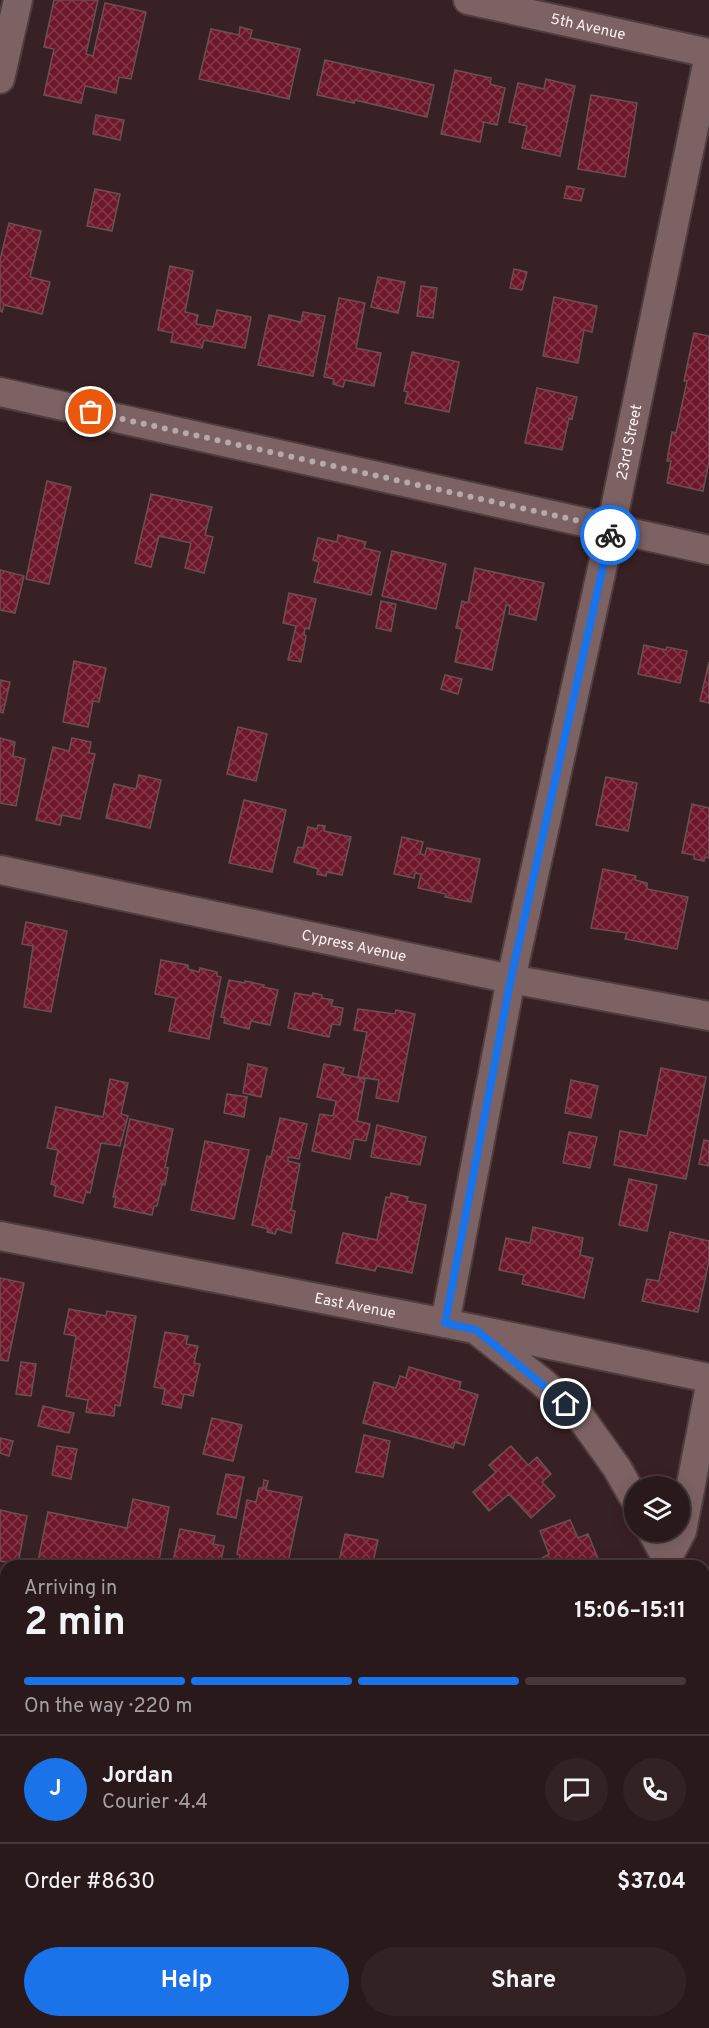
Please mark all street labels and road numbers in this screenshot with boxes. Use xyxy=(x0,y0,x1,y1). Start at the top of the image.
street label: 5th Avenue xyxy=(549,10,627,45)
street label: 23rd Street xyxy=(613,403,647,482)
street label: Cypress Avenue xyxy=(300,927,408,967)
street label: East Avenue xyxy=(313,1290,397,1324)

